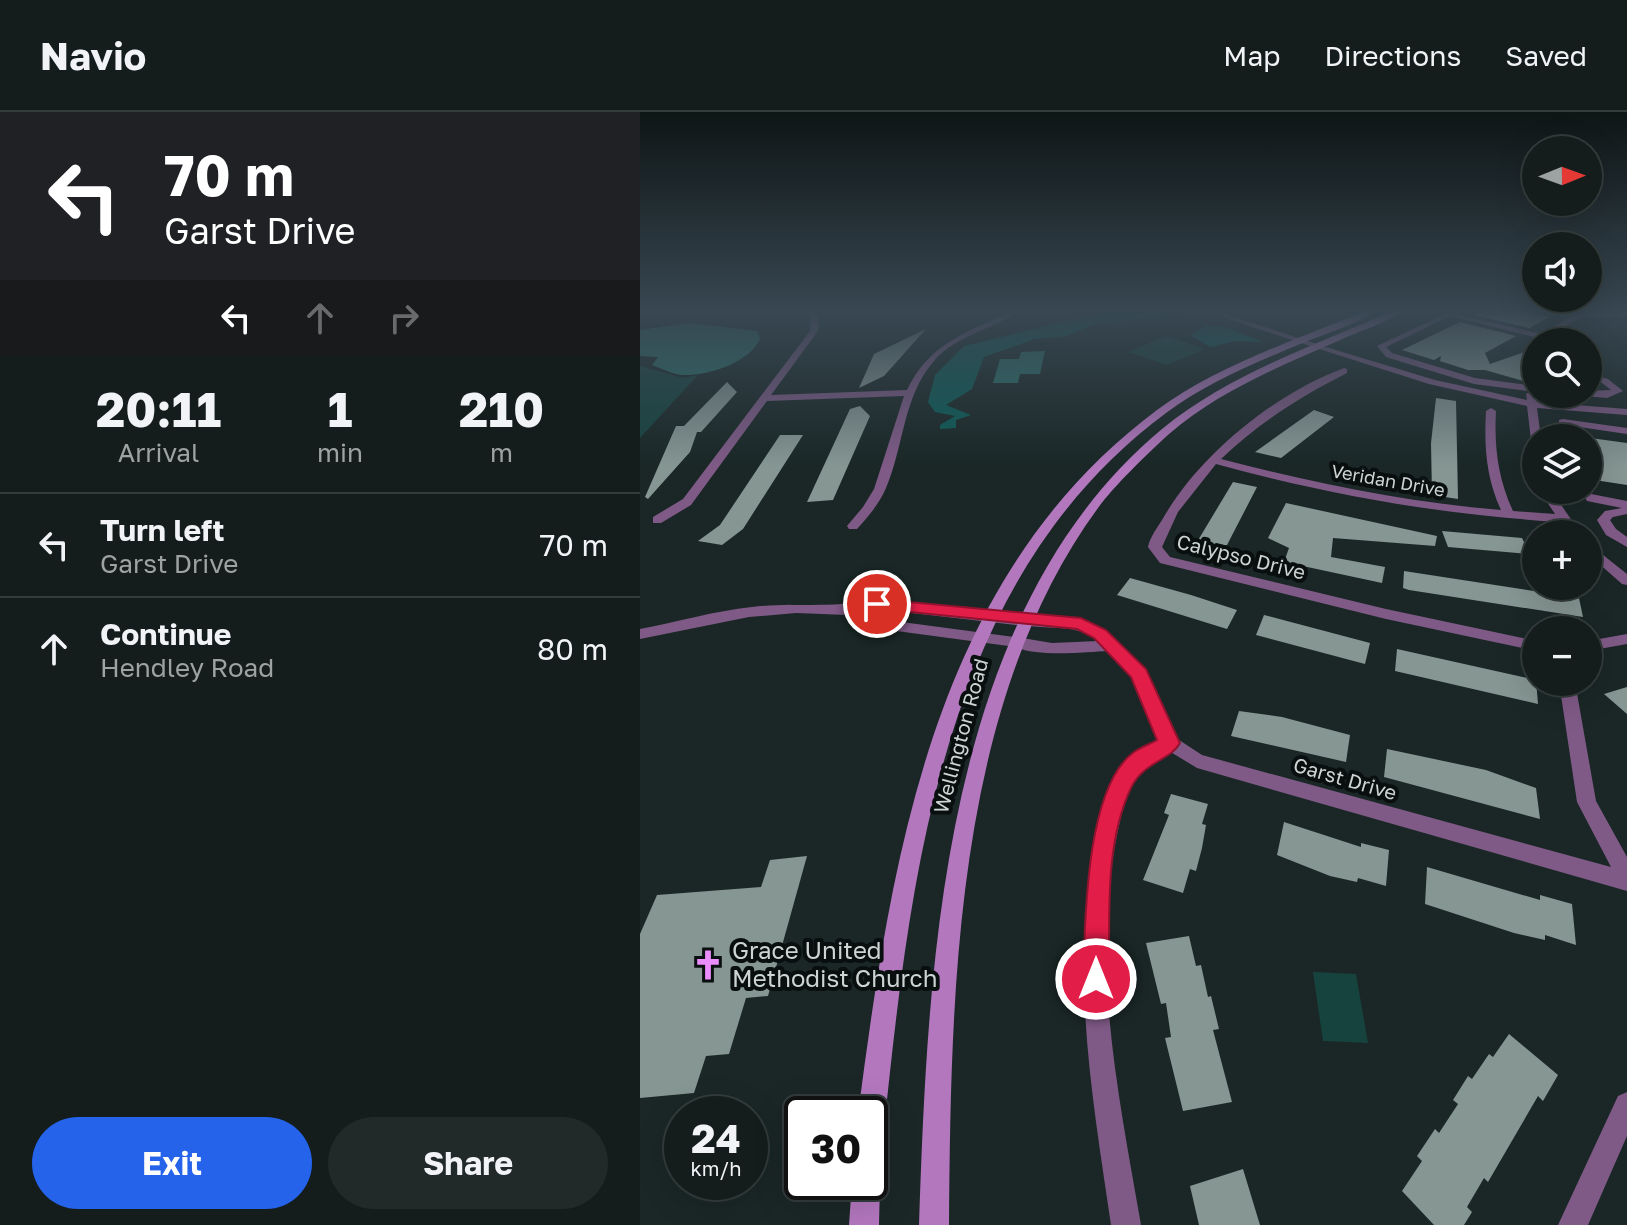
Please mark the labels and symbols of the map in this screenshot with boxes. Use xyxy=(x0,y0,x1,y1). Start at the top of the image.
north arrow xyxy=(1522,136,1602,216)
street label: Veridan Drive xyxy=(1330,459,1447,501)
street label: Calypso Drive xyxy=(1175,528,1308,584)
pin xyxy=(843,570,911,638)
street label: Wellington Road xyxy=(928,656,992,816)
street label: Garst Drive xyxy=(1291,752,1400,804)
place label: Grace United Methodist Church xyxy=(732,935,937,992)
position arrow xyxy=(1054,937,1138,1021)
church icon: Grace United Methodist Church xyxy=(691,948,725,982)
speed limit sign: 30 xyxy=(784,1096,888,1200)

